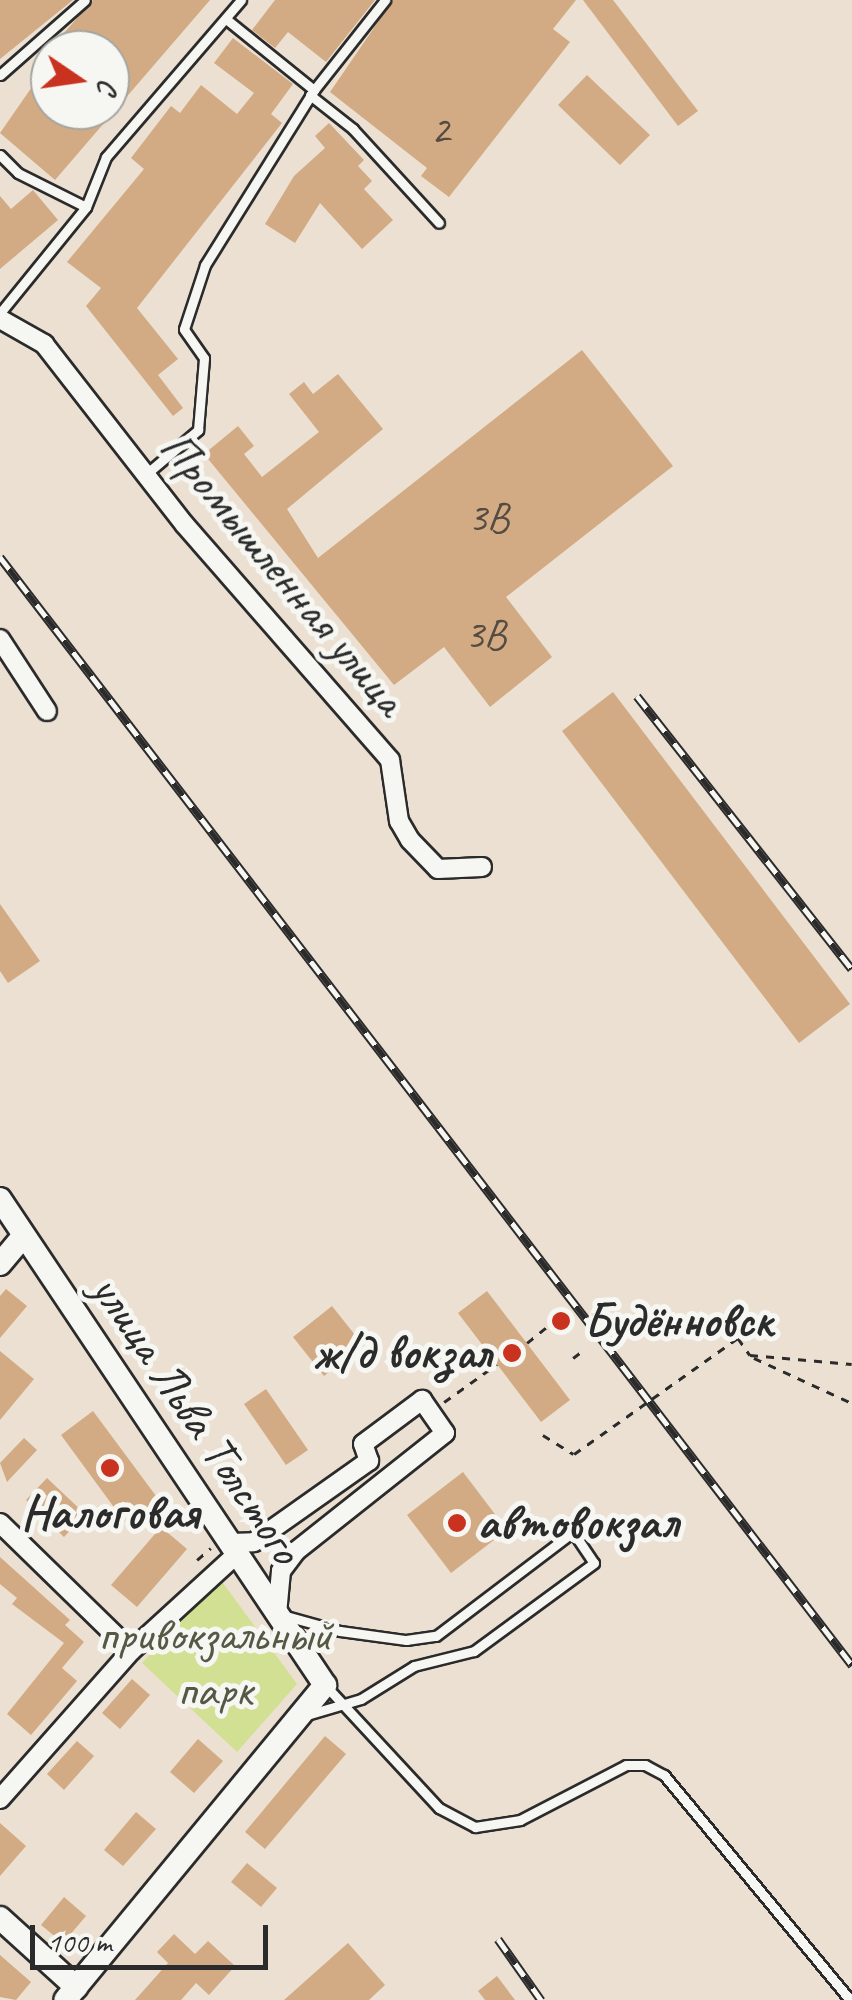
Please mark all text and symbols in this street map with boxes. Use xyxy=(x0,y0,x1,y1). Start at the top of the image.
north arrow xyxy=(30,30,130,130)
text: С xyxy=(89,76,126,97)
house number: 2 xyxy=(431,105,449,155)
street label: Промышленная улица xyxy=(147,419,419,727)
house number: 3В xyxy=(468,493,508,543)
house number: 3В xyxy=(465,610,505,660)
street label: улица Льва Толстого xyxy=(79,1264,315,1574)
place label: Будённовск xyxy=(584,1292,773,1350)
marker: Будённовск xyxy=(548,1308,574,1334)
place label: ж/д вокзал xyxy=(312,1324,492,1382)
marker: ж/д вокзал xyxy=(501,1342,523,1364)
marker: Налоговая xyxy=(99,1457,121,1479)
place label: Налоговая xyxy=(21,1484,199,1542)
place label: автовокзал xyxy=(477,1494,678,1552)
marker: автовокзал xyxy=(446,1512,468,1534)
park label: привокзальный парк xyxy=(98,1605,332,1718)
scale bar xyxy=(35,1905,272,1967)
text: 100 m xyxy=(47,1923,112,1961)

